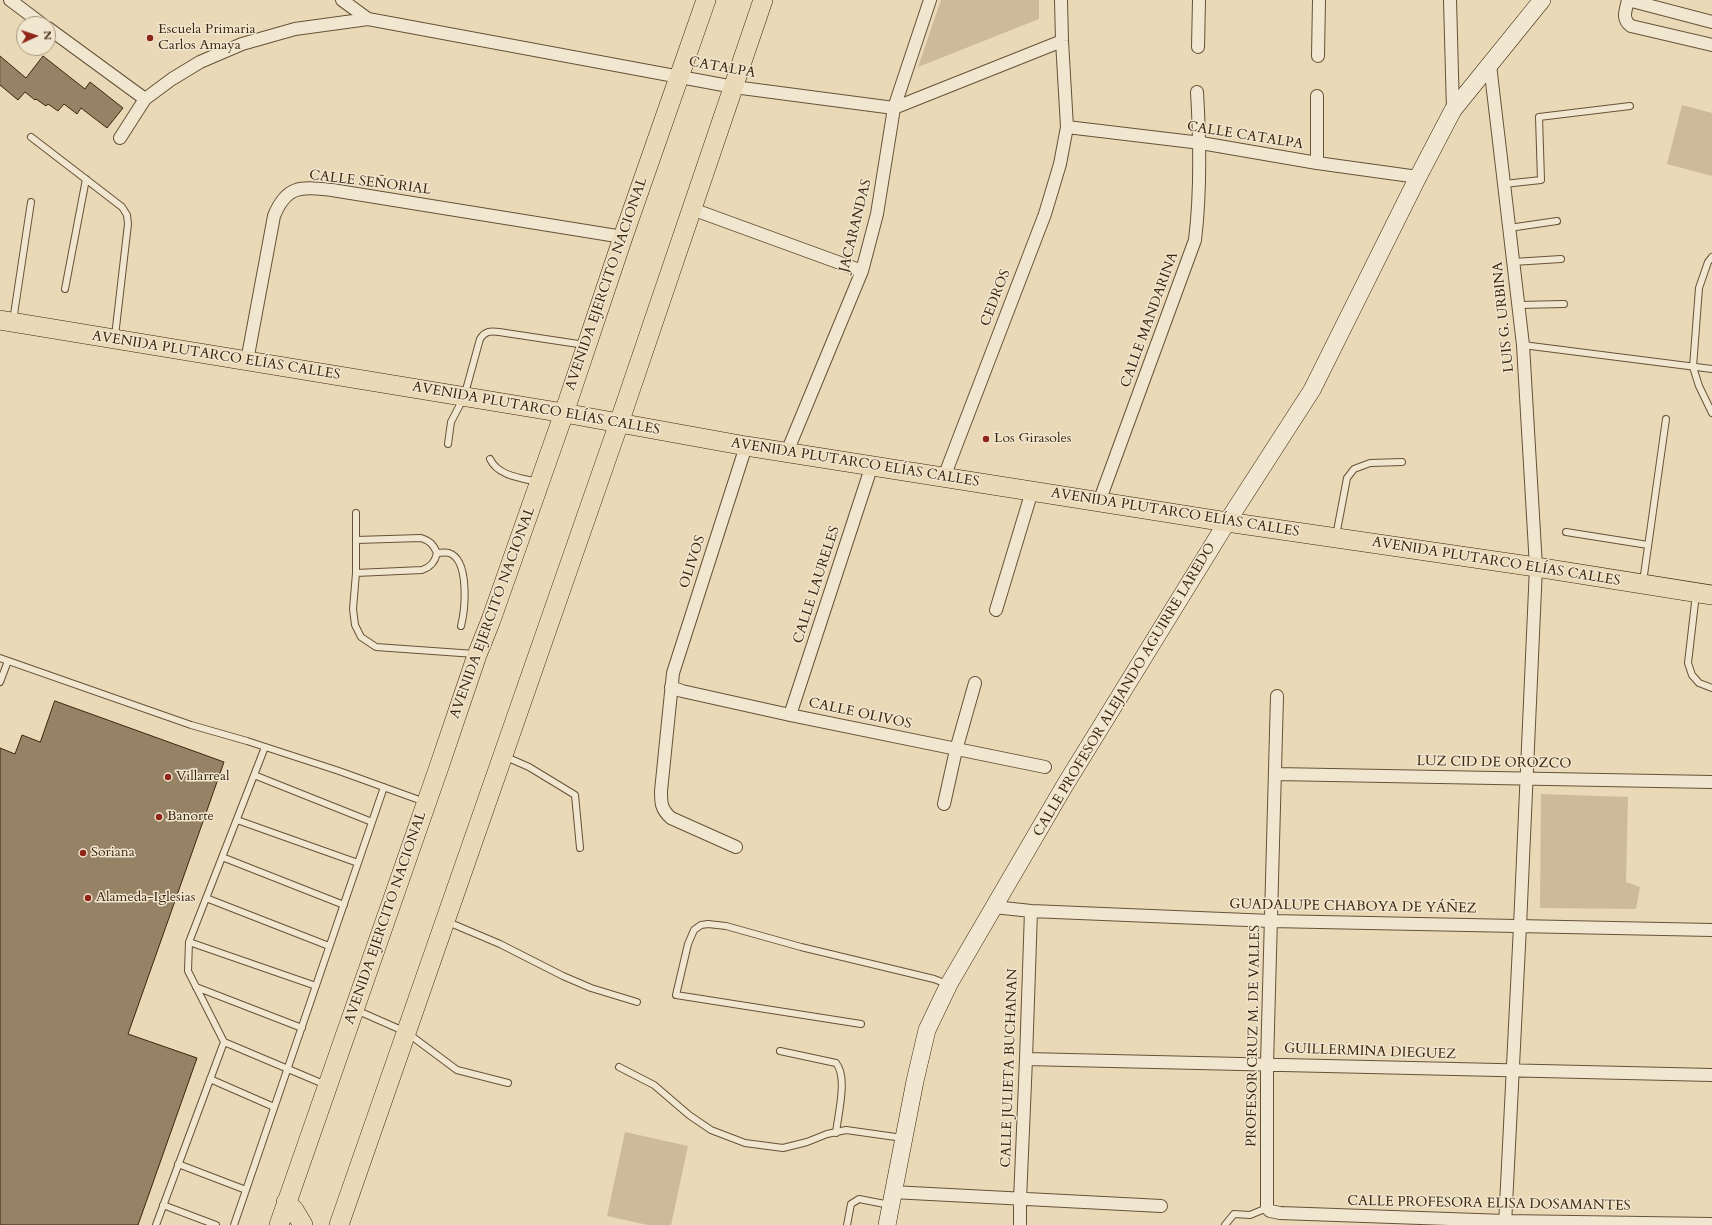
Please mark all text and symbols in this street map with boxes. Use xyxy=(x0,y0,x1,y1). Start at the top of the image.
north arrow xyxy=(16,16,56,56)
place label: Escuela Primaria Carlos Amaya xyxy=(158,22,255,54)
text: N xyxy=(40,30,55,41)
marker: Escuela Primaria Carlos Amaya xyxy=(145,33,155,43)
street label: CATALPA xyxy=(687,54,757,82)
street label: CALLE CATALPA xyxy=(1186,119,1304,153)
street label: CALLE SEÑORIAL xyxy=(308,167,432,199)
street label: AVENIDA EJERCITO NACIONAL xyxy=(563,175,651,393)
street label: JACARANDAS xyxy=(836,178,876,274)
street label: CALLE MANDARINA xyxy=(1118,250,1182,390)
street label: LUIS G. URBINA xyxy=(1490,261,1518,373)
street label: CEDROS xyxy=(977,267,1015,329)
street label: AVENIDA PLUTARCO ELÍAS CALLES xyxy=(91,328,341,384)
street label: AVENIDA PLUTARCO ELÍAS CALLES xyxy=(411,379,661,439)
place label: Los Girasoles xyxy=(994,431,1072,447)
marker: Los Girasoles xyxy=(981,434,991,444)
street label: AVENIDA PLUTARCO ELÍAS CALLES xyxy=(730,435,980,491)
street label: AVENIDA PLUTARCO ELÍAS CALLES xyxy=(1050,485,1300,541)
street label: AVENIDA EJERCITO NACIONAL xyxy=(447,505,539,721)
street label: CALLE LAURELES xyxy=(790,524,844,646)
street label: OLIVOS xyxy=(677,533,709,591)
street label: AVENIDA PLUTARCO ELÍAS CALLES xyxy=(1371,534,1621,590)
street label: CALLE PROFESOR ALEJANDO AGUIRRE LAREDO xyxy=(1030,540,1220,840)
street label: CALLE OLIVOS xyxy=(807,695,913,733)
street label: LUZ CID DE OROZCO xyxy=(1417,753,1571,773)
place label: Villarreal xyxy=(176,769,230,785)
marker: Villarreal xyxy=(163,772,173,782)
place label: Banorte xyxy=(167,809,214,825)
street label: AVENIDA EJERCITO NACIONAL xyxy=(342,809,430,1027)
marker: Banorte xyxy=(154,812,164,822)
place label: Soriana xyxy=(91,845,135,861)
marker: Soriana xyxy=(78,848,88,858)
place label: Alameda-Iglesias xyxy=(96,890,195,906)
marker: Alameda-Iglesias xyxy=(83,893,93,903)
street label: GUADALUPE CHABOYA DE YÁÑEZ xyxy=(1229,896,1477,918)
street label: PROFESOR CRUZ M. DE VALLES xyxy=(1244,925,1264,1147)
street label: CALLE JULIETA BUCHANAN xyxy=(998,968,1022,1168)
street label: GUILLERMINA DIEGUEZ xyxy=(1284,1041,1456,1063)
street label: CALLE PROFESORA ELISA DOSAMANTES xyxy=(1347,1193,1631,1215)

